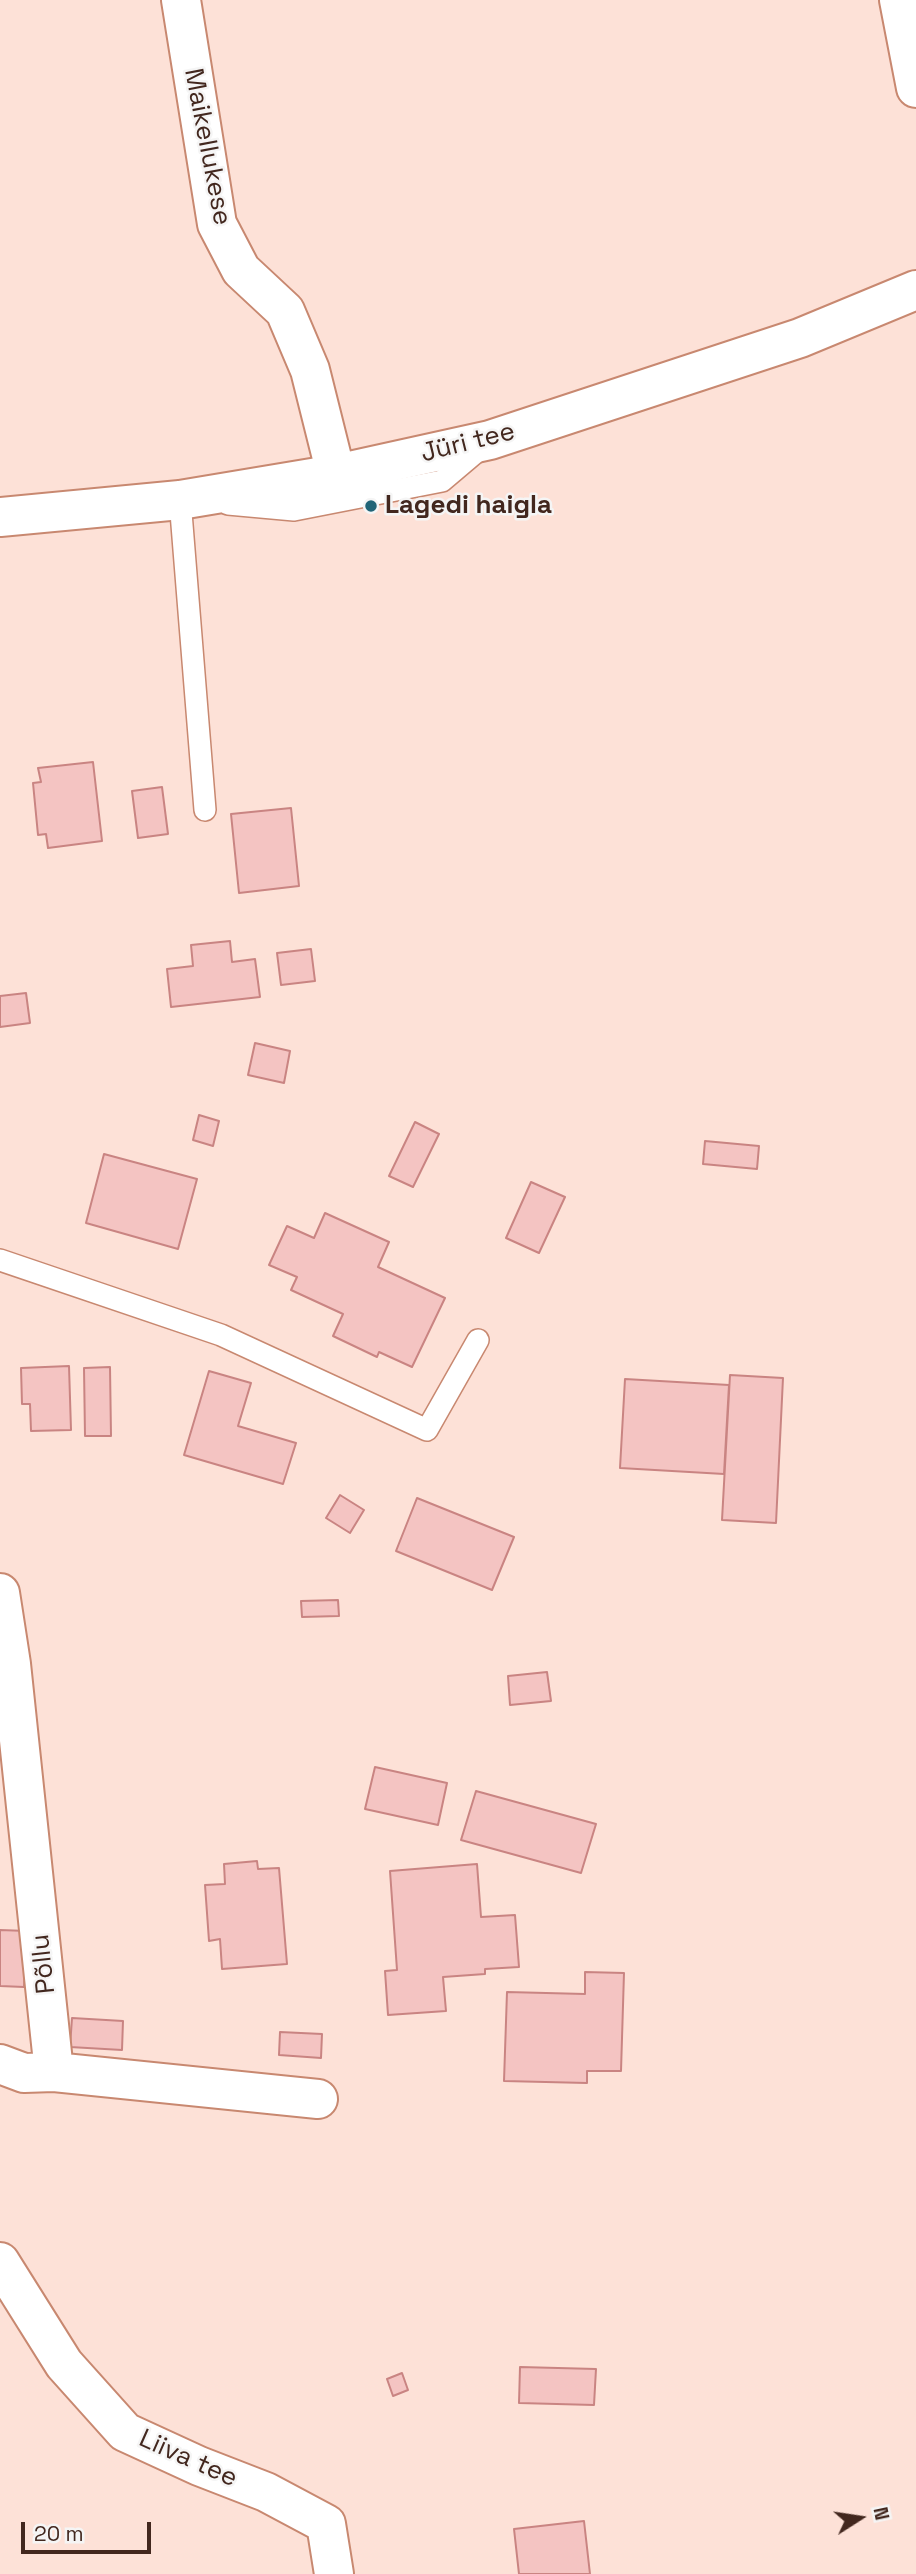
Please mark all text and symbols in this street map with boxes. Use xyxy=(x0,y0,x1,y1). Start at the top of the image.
street label: Maikellukese xyxy=(177,66,237,228)
street label: Jüri tee xyxy=(418,416,518,470)
place label: Lagedi haigla xyxy=(385,490,552,522)
marker: Lagedi haigla xyxy=(363,498,379,514)
street label: Põllu xyxy=(25,1933,63,1995)
street label: Liiva tee xyxy=(134,2424,242,2494)
north arrow xyxy=(825,2483,895,2553)
text: N xyxy=(867,2505,895,2522)
scale bar xyxy=(24,2508,154,2552)
text: 20 m xyxy=(34,2520,84,2547)

